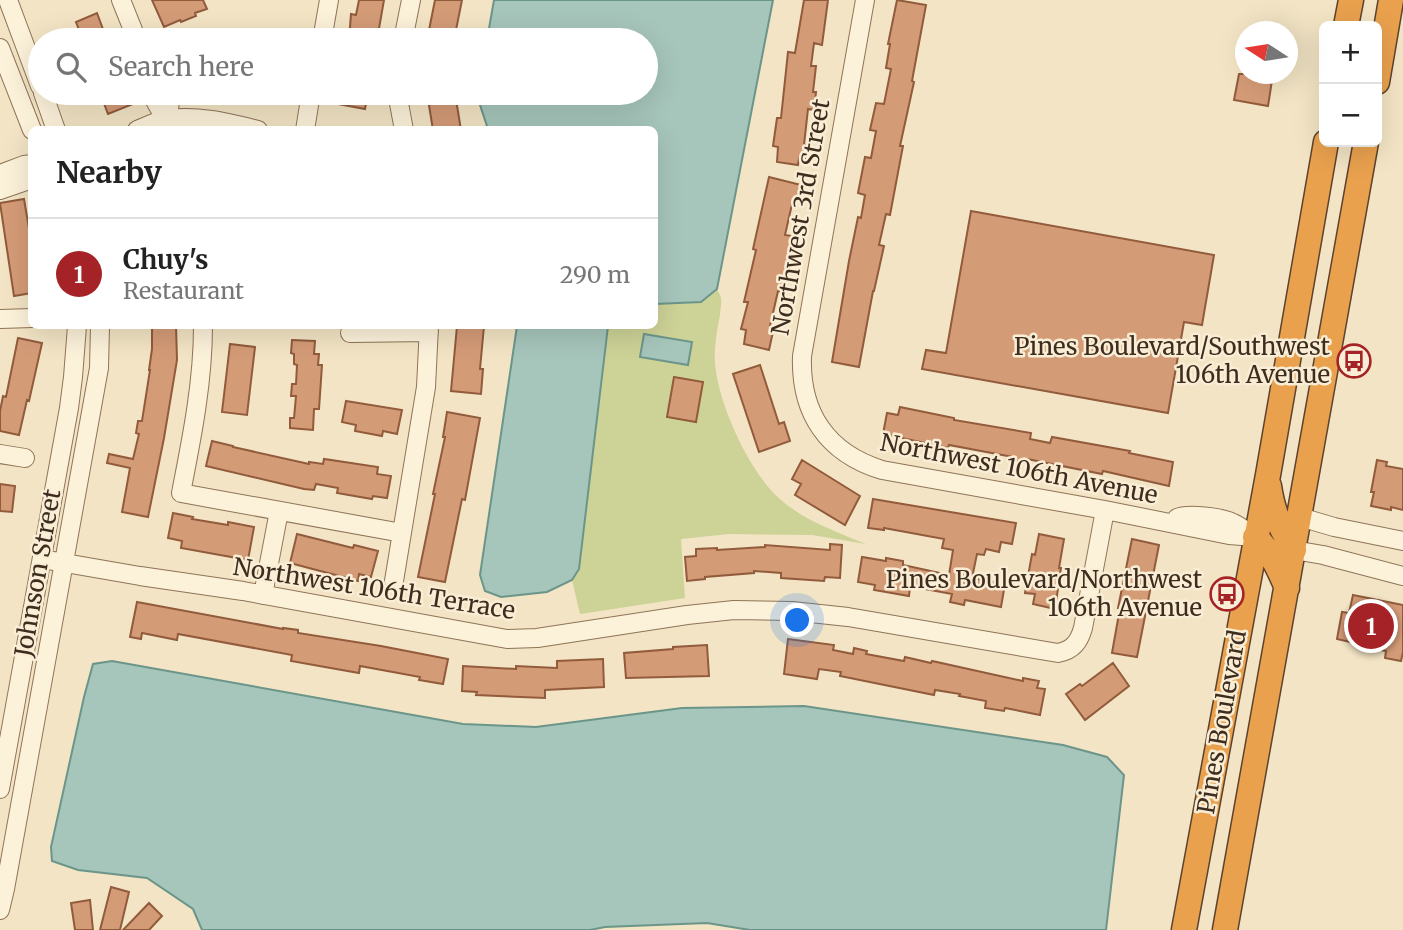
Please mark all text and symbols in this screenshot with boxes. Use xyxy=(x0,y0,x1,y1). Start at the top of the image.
north arrow xyxy=(1235,21,1298,84)
map controls xyxy=(1319,21,1382,147)
button: + xyxy=(1319,21,1382,84)
search box xyxy=(28,28,658,105)
icon: search xyxy=(52,48,90,86)
text: Search here xyxy=(108,50,254,83)
button: − xyxy=(1319,84,1382,147)
street label: Northwest 3rd Street xyxy=(764,96,837,338)
text: Nearby xyxy=(56,153,162,191)
text: Chuy's xyxy=(123,243,208,276)
text: 1 xyxy=(74,260,84,289)
text: 290 m xyxy=(560,260,630,289)
text: Restaurant xyxy=(123,276,244,305)
place label: Pines Boulevard/Southwest 106th Avenue xyxy=(1014,331,1331,390)
bus stop icon: Pines Boulevard/Southwest 106th Avenue xyxy=(1335,342,1373,380)
street label: Northwest 106th Avenue xyxy=(878,426,1160,511)
street label: Johnson Street xyxy=(7,486,68,660)
street label: Northwest 106th Terrace xyxy=(231,551,517,626)
place label: Pines Boulevard/Northwest 106th Avenue xyxy=(886,564,1203,623)
bus stop icon: Pines Boulevard/Northwest 106th Avenue xyxy=(1208,575,1246,613)
pin: 1 xyxy=(1348,600,1394,652)
your location xyxy=(780,603,814,637)
street label: Pines Boulevard xyxy=(1190,628,1253,816)

